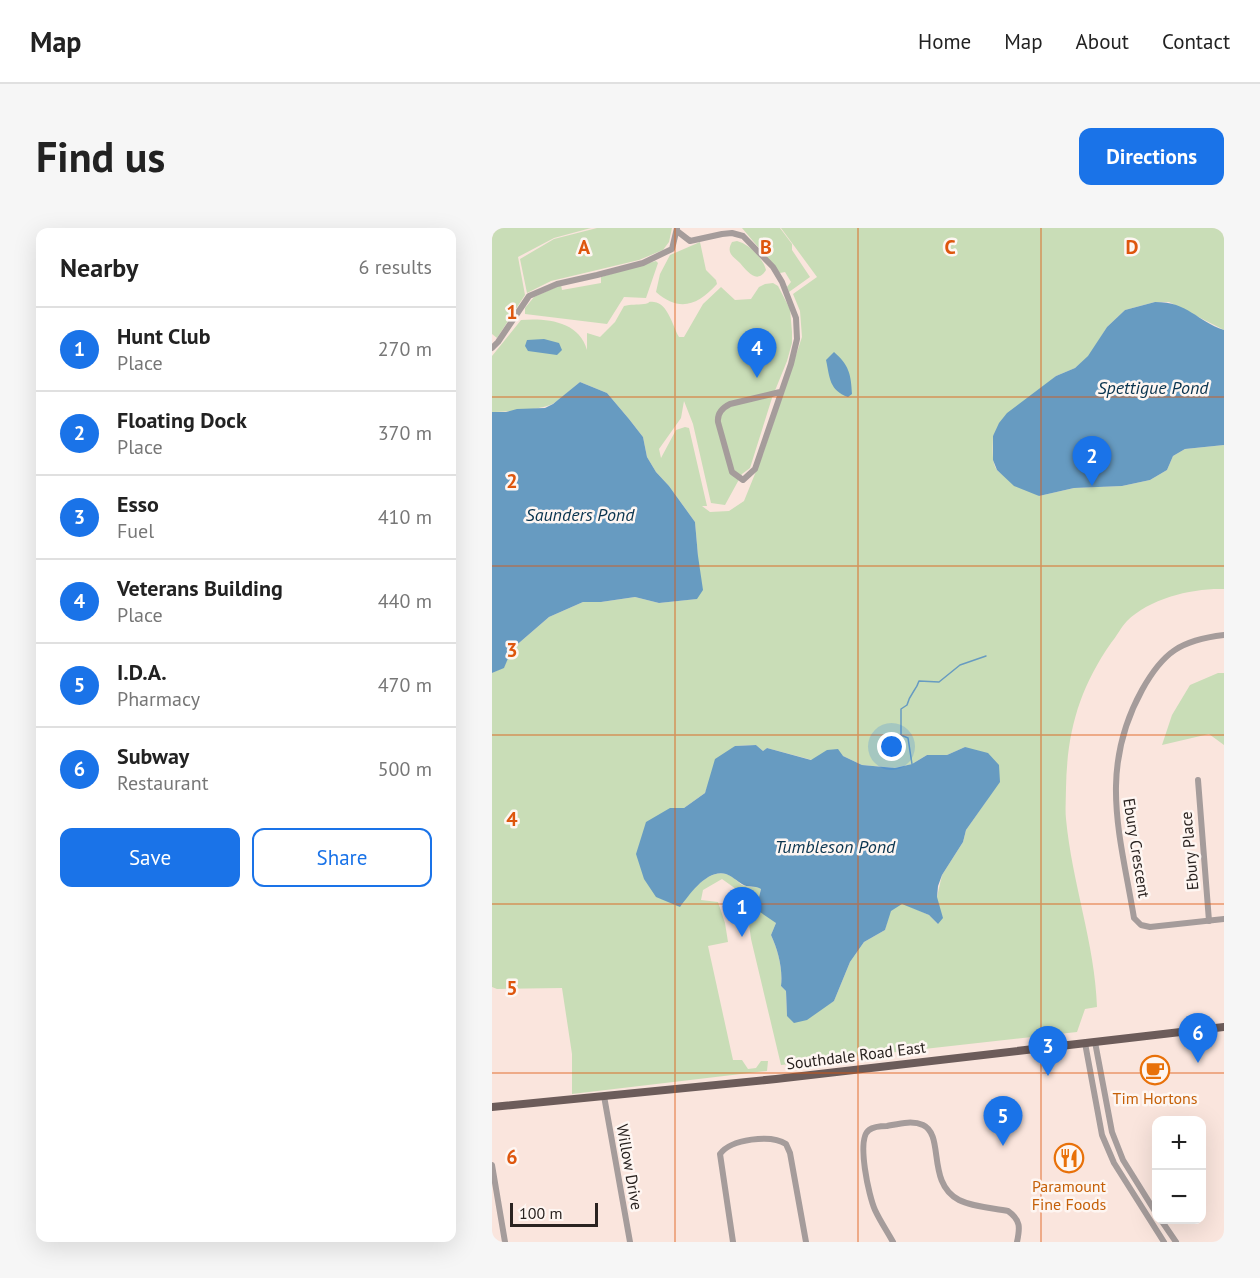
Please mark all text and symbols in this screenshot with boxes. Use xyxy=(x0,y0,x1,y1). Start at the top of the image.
text: Map xyxy=(30,23,81,60)
text: Home xyxy=(918,28,971,55)
text: Map xyxy=(1004,28,1043,55)
text: About xyxy=(1076,28,1129,55)
text: Contact xyxy=(1162,28,1230,55)
button: Directions xyxy=(1079,128,1224,185)
text: Find us xyxy=(36,129,165,184)
text: A xyxy=(578,234,591,260)
text: B xyxy=(760,234,772,260)
text: C xyxy=(944,234,956,260)
text: D xyxy=(1126,234,1139,260)
text: Nearby xyxy=(60,251,138,284)
text: 6 results xyxy=(359,254,432,280)
text: 1 xyxy=(506,299,518,325)
text: Hunt Club xyxy=(117,322,211,350)
pin: 4 xyxy=(738,328,776,378)
text: 1 xyxy=(74,336,85,362)
text: 270 m xyxy=(378,336,432,362)
text: Place xyxy=(117,350,163,376)
water label: Spettigue Pond xyxy=(1097,376,1209,399)
text: Floating Dock xyxy=(117,406,247,434)
text: 2 xyxy=(74,420,85,446)
text: 370 m xyxy=(378,420,432,446)
text: Place xyxy=(117,434,163,460)
pin: 2 xyxy=(1072,436,1112,486)
text: 2 xyxy=(506,468,518,494)
text: Esso xyxy=(117,490,159,518)
water label: Saunders Pond xyxy=(526,503,635,526)
text: 3 xyxy=(74,504,85,530)
text: 410 m xyxy=(378,504,432,530)
text: Fuel xyxy=(117,518,154,544)
text: Veterans Building xyxy=(117,574,283,602)
text: 4 xyxy=(74,588,85,614)
text: 440 m xyxy=(378,588,432,614)
text: Place xyxy=(117,602,163,628)
text: 3 xyxy=(506,637,518,663)
text: I.D.A. xyxy=(117,658,167,686)
text: 5 xyxy=(74,672,85,698)
text: 470 m xyxy=(378,672,432,698)
text: Pharmacy xyxy=(117,686,200,712)
your location xyxy=(877,732,906,761)
text: Subway xyxy=(117,742,189,770)
text: 6 xyxy=(74,756,85,782)
text: 500 m xyxy=(378,756,432,782)
text: Restaurant xyxy=(117,770,208,796)
street label: Ebury Crescent xyxy=(1119,797,1155,900)
text: 4 xyxy=(506,806,518,832)
street label: Ebury Place xyxy=(1176,811,1202,891)
button: Save xyxy=(60,828,240,887)
button: Share xyxy=(252,828,432,887)
water label: Tumbleson Pond xyxy=(775,835,896,858)
pin: 1 xyxy=(722,888,762,937)
text: 5 xyxy=(506,975,518,1001)
pin: 6 xyxy=(1178,1014,1218,1063)
pin: 3 xyxy=(1028,1026,1068,1076)
street label: Southdale Road East xyxy=(785,1036,927,1073)
cafe icon: Tim Hortons xyxy=(1139,1054,1171,1086)
place label: Tim Hortons xyxy=(1113,1088,1198,1108)
pin: 5 xyxy=(984,1096,1022,1146)
map controls xyxy=(1152,1116,1206,1224)
button: + xyxy=(1152,1116,1206,1170)
street label: Willow Drive xyxy=(613,1123,647,1211)
restaurant icon: Paramount Fine Foods xyxy=(1053,1142,1085,1174)
text: 6 xyxy=(506,1144,518,1170)
button: − xyxy=(1152,1170,1206,1224)
place label: Paramount Fine Foods xyxy=(1032,1176,1107,1214)
scale bar xyxy=(510,1200,598,1228)
text: 100 m xyxy=(519,1203,562,1223)

